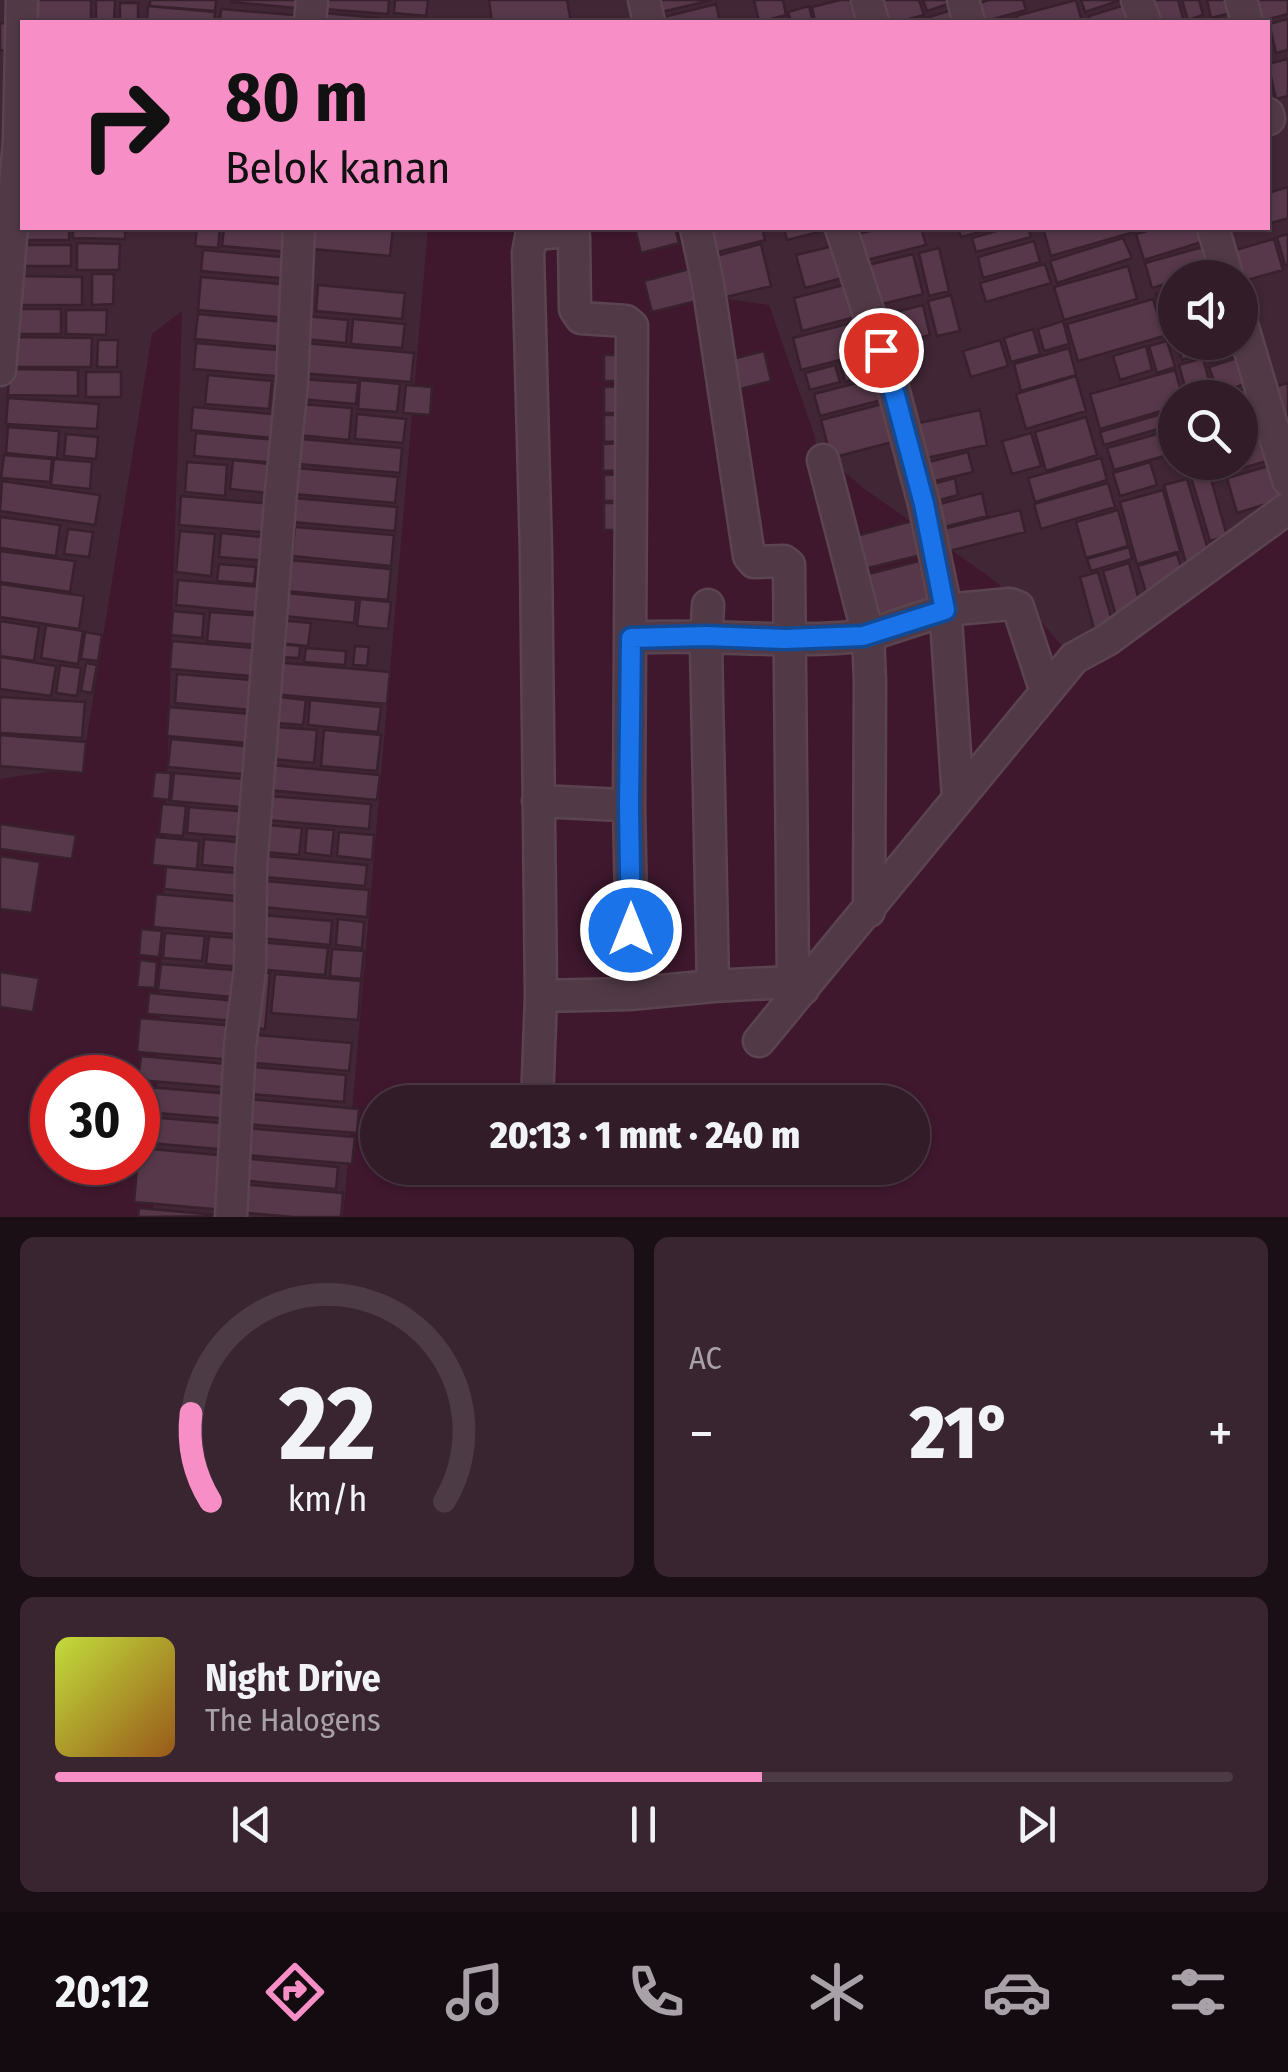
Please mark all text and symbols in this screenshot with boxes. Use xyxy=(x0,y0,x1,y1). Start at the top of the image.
text: 80 m xyxy=(225,56,368,140)
icon: right xyxy=(60,60,190,190)
text: Belok kanan xyxy=(225,141,451,195)
map controls xyxy=(1158,260,1258,480)
button: sound xyxy=(1158,260,1258,360)
pin xyxy=(839,308,924,393)
icon: arrive xyxy=(854,323,909,378)
button: search xyxy=(1158,380,1258,480)
position arrow xyxy=(579,878,683,982)
speed limit sign: 30 xyxy=(30,1055,160,1185)
text: 20:13 · 1 mnt · 240 m xyxy=(490,1112,800,1158)
text: AC xyxy=(689,1339,722,1377)
text: 22 xyxy=(278,1362,375,1487)
text: 21° xyxy=(910,1388,1012,1478)
text: − xyxy=(689,1401,714,1467)
text: + xyxy=(1208,1401,1233,1467)
text: km/h xyxy=(287,1478,367,1520)
text: Night Drive xyxy=(205,1655,381,1701)
text: The Halogens xyxy=(205,1701,381,1739)
icon: previous xyxy=(224,1797,279,1852)
icon: pause xyxy=(616,1797,671,1852)
icon: next xyxy=(1009,1797,1064,1852)
icon: directions xyxy=(260,1957,330,2027)
icon: music xyxy=(440,1957,510,2027)
icon: phone xyxy=(621,1957,691,2027)
icon: climate xyxy=(802,1957,872,2027)
icon: car xyxy=(982,1957,1052,2027)
icon: filters xyxy=(1163,1957,1233,2027)
text: 20:12 xyxy=(55,1965,149,2019)

